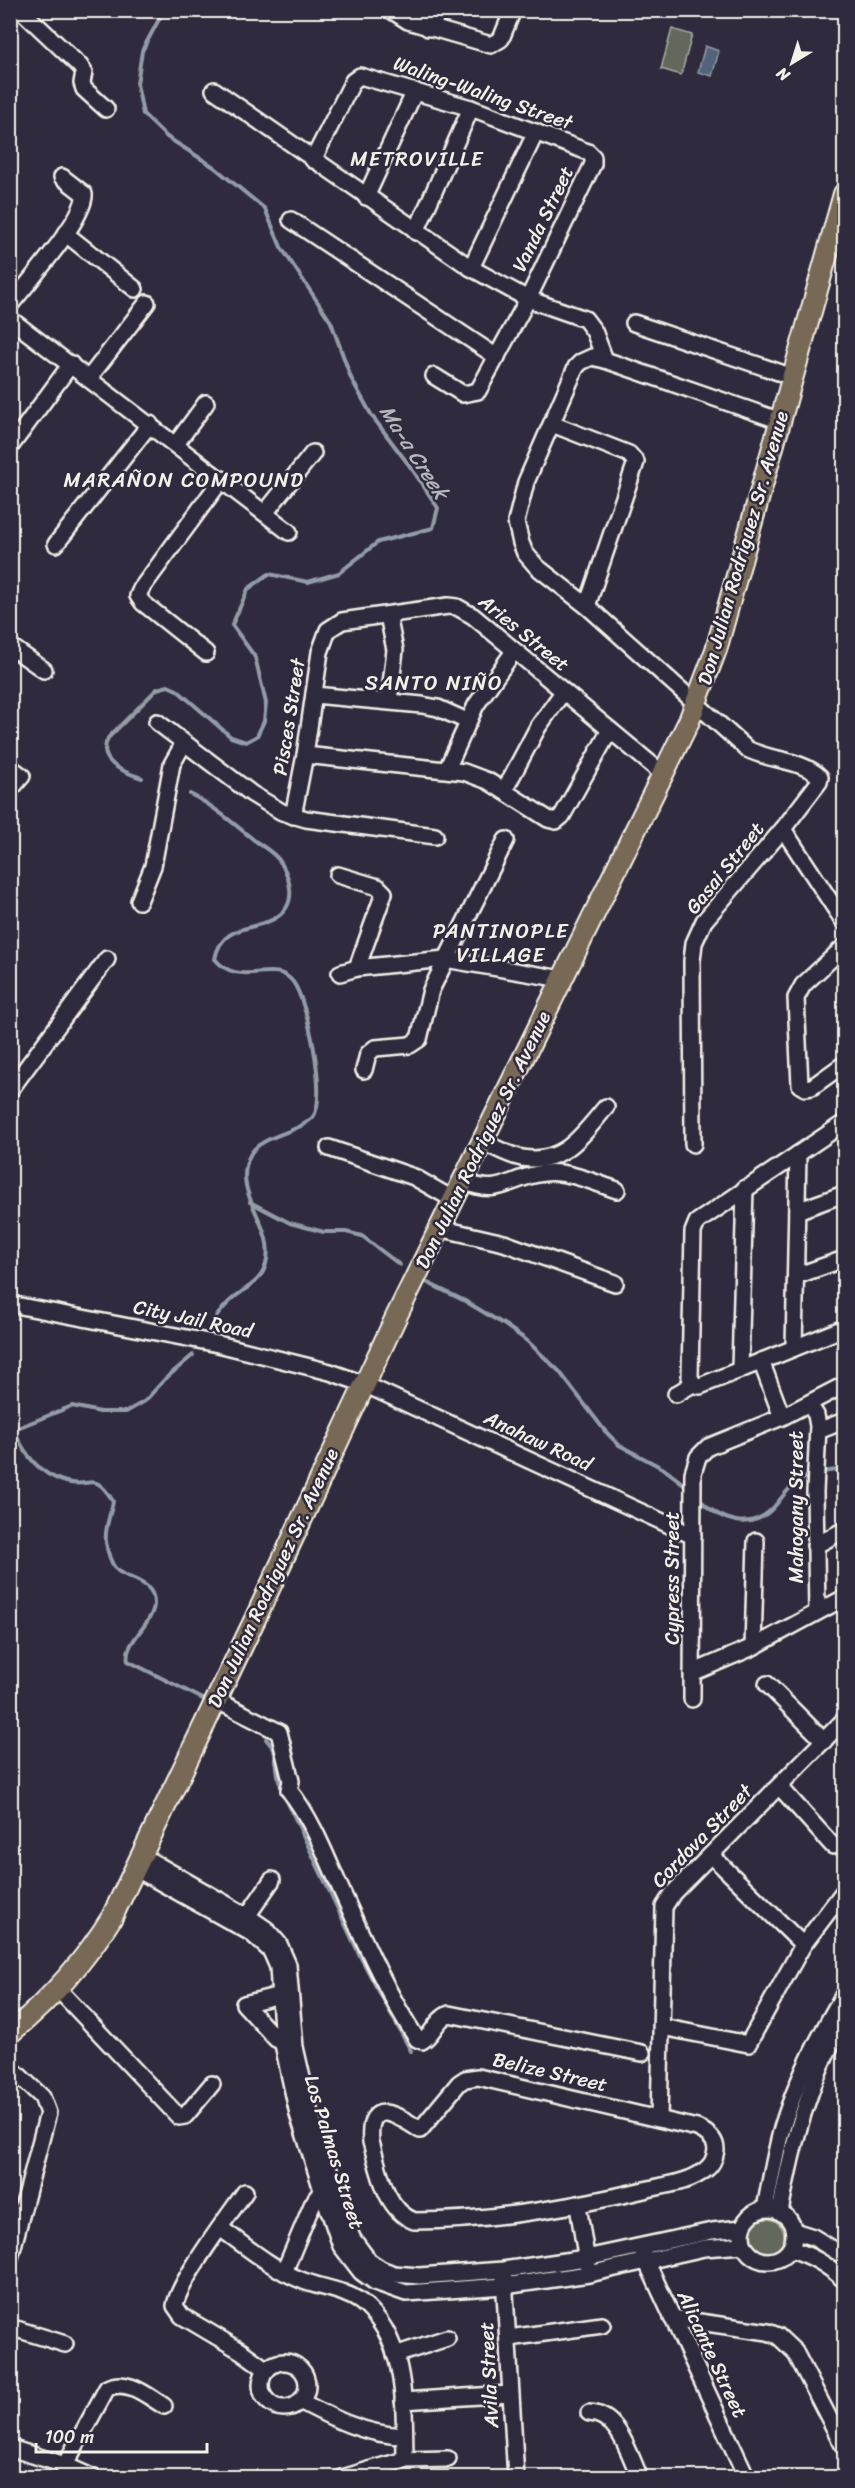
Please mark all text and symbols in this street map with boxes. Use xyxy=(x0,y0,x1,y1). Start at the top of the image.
north arrow xyxy=(762,33,822,93)
street label: Waling-Waling Street xyxy=(389,46,578,140)
text: N xyxy=(769,59,797,90)
district label: METROVILLE xyxy=(350,140,484,178)
street label: Vanda Street xyxy=(502,160,584,278)
water label: Ma-a Creek xyxy=(369,397,461,510)
street label: Don Julian Rodriguez Sr. Avenue xyxy=(687,406,799,689)
district label: MARAÑON COMPOUND xyxy=(64,461,304,499)
street label: Aries Street xyxy=(470,584,578,681)
street label: Pisces Street xyxy=(262,655,316,778)
district label: SANTO NIÑO xyxy=(365,664,503,702)
street label: Gasai Street xyxy=(676,814,774,922)
district label: PANTINOPLE VILLAGE xyxy=(433,912,569,974)
street label: Don Julian Rodriguez Sr. Avenue xyxy=(405,1005,561,1275)
street label: City Jail Road xyxy=(130,1289,257,1349)
street label: Anahaw Road xyxy=(477,1400,599,1482)
street label: Mahogany Street xyxy=(779,1431,814,1583)
street label: Don Julian Rodriguez Sr. Avenue xyxy=(197,1442,349,1714)
street label: Cypress Street xyxy=(655,1511,690,1645)
street label: Cordova Street xyxy=(643,1775,762,1896)
street label: Belize Street xyxy=(489,2042,611,2102)
street label: Los Palmas Street xyxy=(294,2070,374,2234)
street label: Alicante Street xyxy=(667,2283,757,2424)
street label: Avila Street xyxy=(469,2321,509,2430)
scale bar xyxy=(36,2416,207,2454)
text: 100 m xyxy=(45,2421,94,2453)

